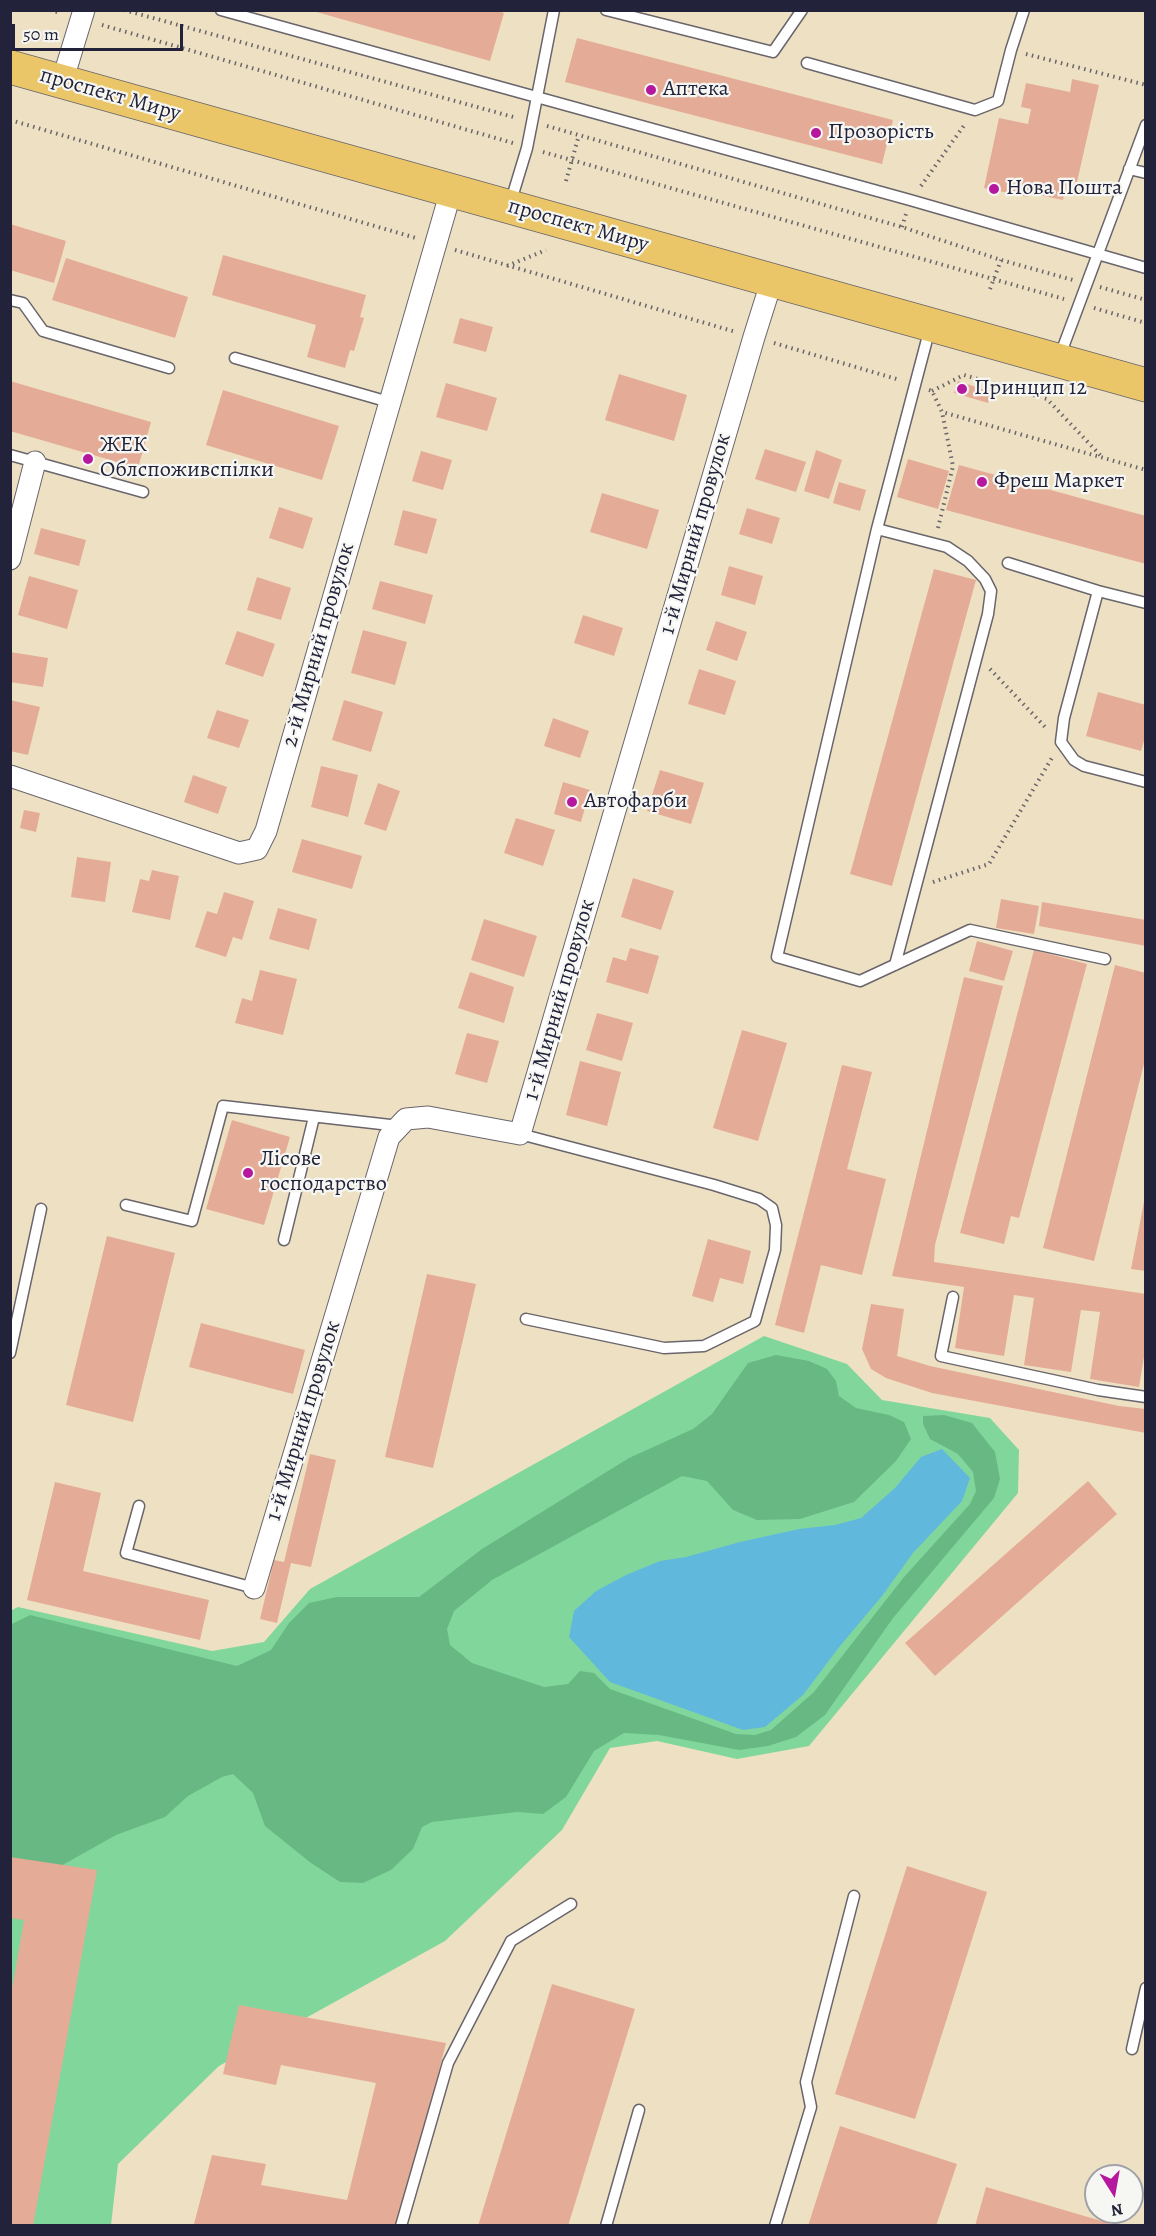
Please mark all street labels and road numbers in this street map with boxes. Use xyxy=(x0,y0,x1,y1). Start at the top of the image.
street label: проспект Миру xyxy=(37,62,183,128)
street label: проспект Миру xyxy=(505,193,651,259)
street label: 1-й Мирний провулок xyxy=(655,430,737,638)
street label: 2-й Мирний провулок xyxy=(277,540,361,750)
street label: 1-й Мирний провулок xyxy=(519,896,601,1104)
street label: 1-й Мирний провулок xyxy=(261,1318,347,1524)

